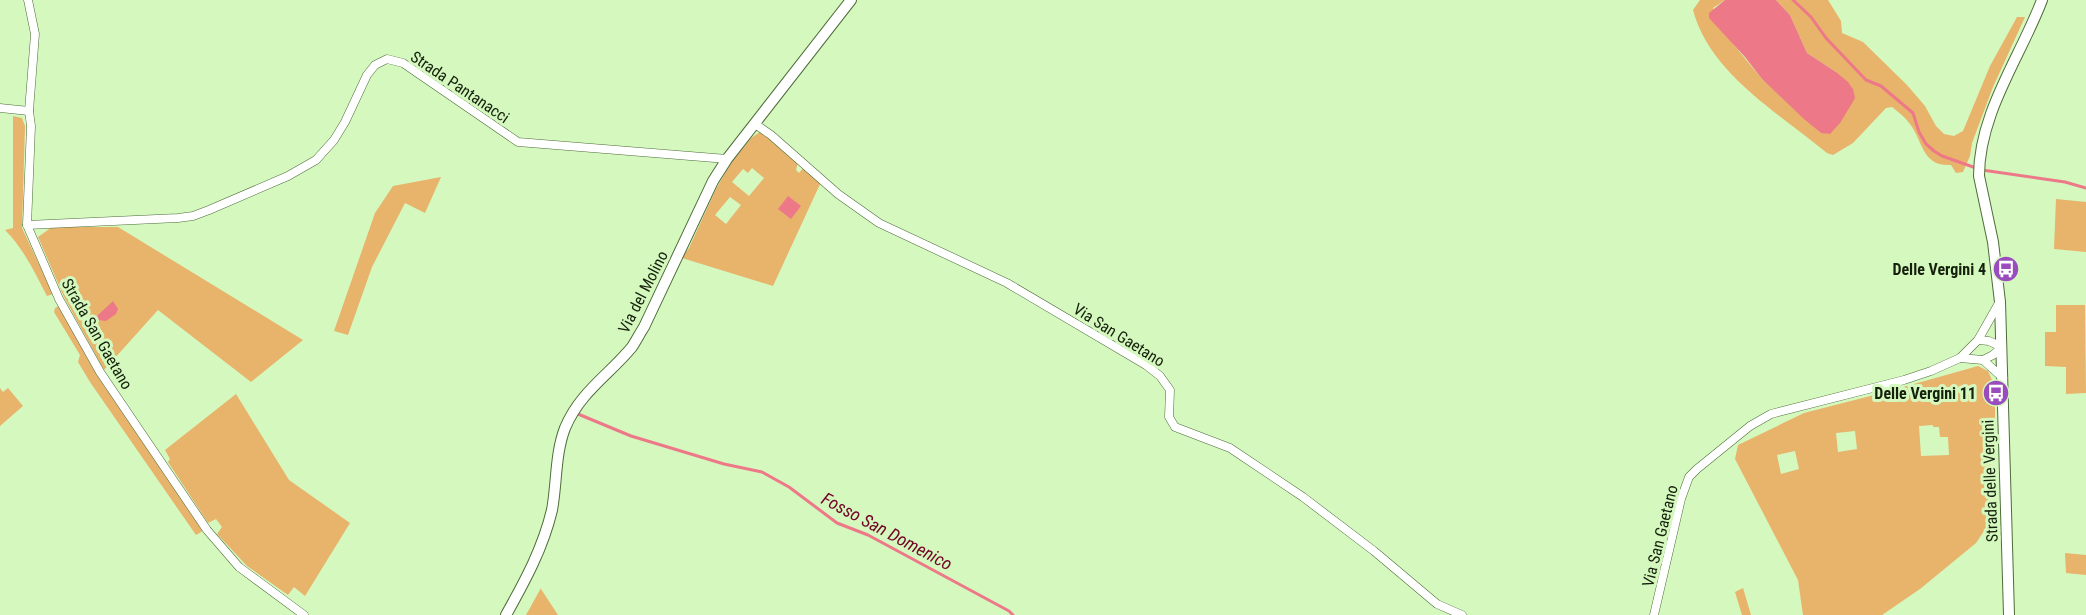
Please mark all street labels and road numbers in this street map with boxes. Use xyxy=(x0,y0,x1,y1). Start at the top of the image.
street label: Strada Pantanacci xyxy=(407,47,513,127)
street label: Via del Molino xyxy=(614,248,672,336)
street label: Strada San Gaetano xyxy=(58,275,136,393)
street label: Via San Gaetano xyxy=(1070,299,1168,371)
street label: Strada delle Vergini xyxy=(1978,420,2002,542)
street label: Via San Gaetano xyxy=(1638,483,1682,589)

